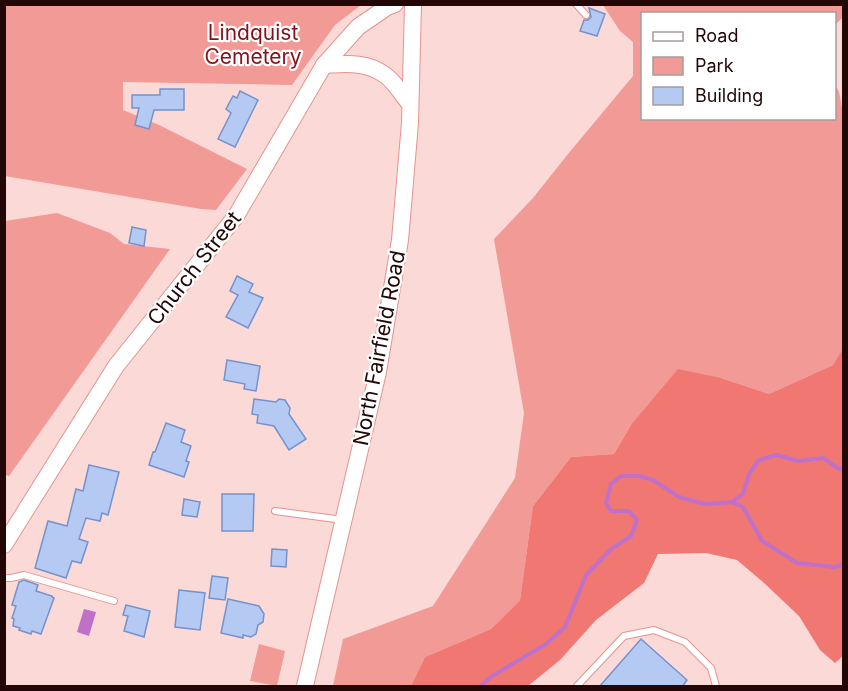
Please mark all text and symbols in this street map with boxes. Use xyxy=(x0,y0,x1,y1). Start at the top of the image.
legend xyxy=(641,12,836,120)
park label: Lindquist Cemetery xyxy=(204,20,302,69)
text: Road xyxy=(695,25,738,46)
text: Park xyxy=(695,55,734,76)
text: Building xyxy=(695,85,763,106)
street label: Church Street xyxy=(142,206,246,330)
street label: North Fairfield Road xyxy=(348,248,410,448)

